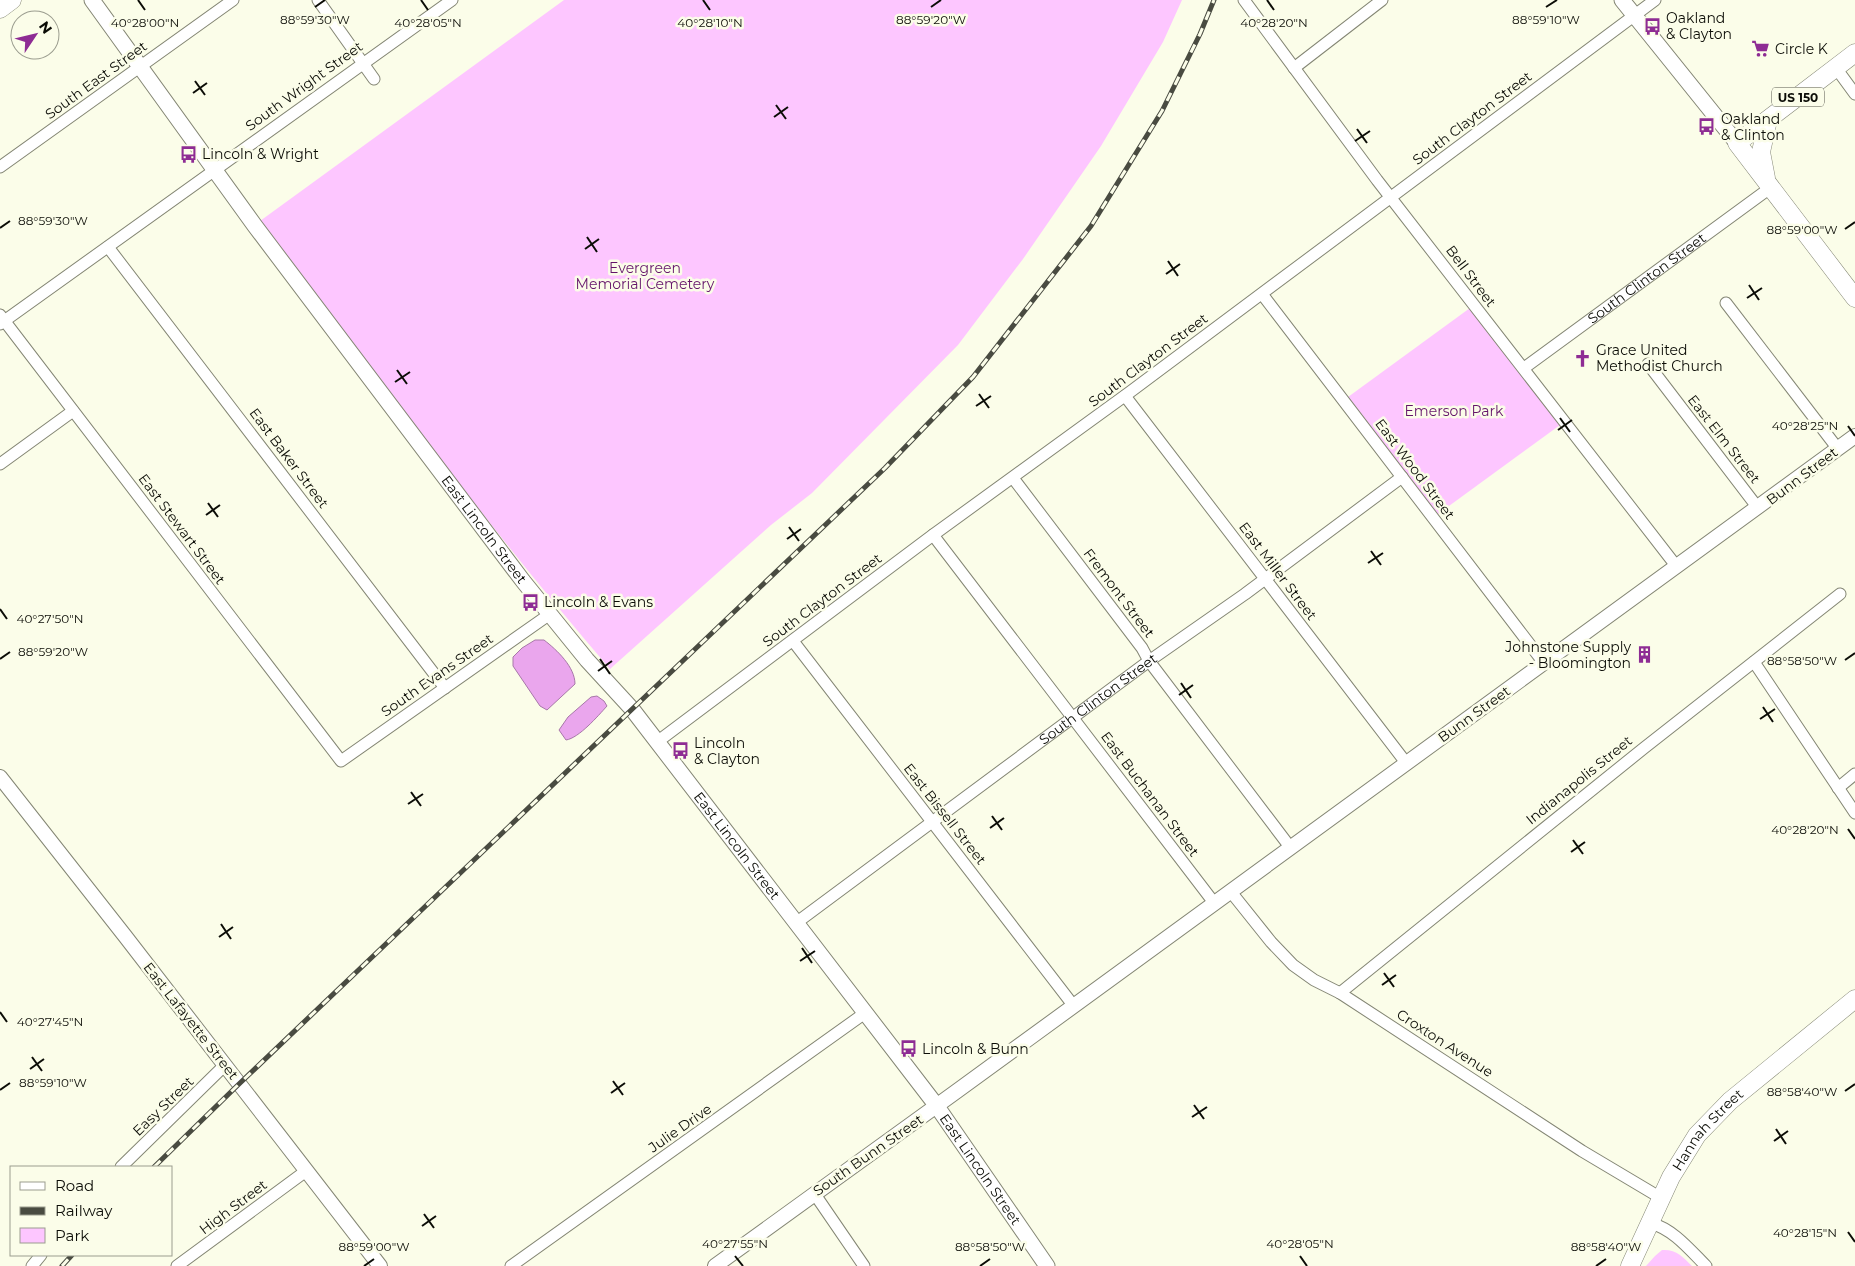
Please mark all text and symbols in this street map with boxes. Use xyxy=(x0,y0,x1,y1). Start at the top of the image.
place label: Oakland & Clayton xyxy=(1666,9,1732,43)
north arrow xyxy=(10,10,60,60)
text: 88°59'30"W xyxy=(280,12,350,27)
text: 88°59'20"W xyxy=(896,12,966,27)
text: 88°59'10"W xyxy=(1512,12,1580,27)
text: 40°28'00"N xyxy=(111,15,179,30)
text: 40°28'05"N xyxy=(394,15,462,30)
text: 40°28'10"N xyxy=(677,15,743,30)
text: 40°28'20"N xyxy=(1240,15,1308,30)
bus stop icon: Oakland & Clayton xyxy=(1642,16,1662,36)
text: N xyxy=(35,18,56,37)
street label: South East Street xyxy=(42,37,151,123)
street label: South Wright Street xyxy=(242,37,366,135)
supermarket icon: Circle K xyxy=(1751,39,1771,59)
place label: Circle K xyxy=(1775,40,1828,58)
street label: South Clayton Street xyxy=(1409,67,1535,169)
road number: US 150 xyxy=(1772,88,1824,106)
place label: Oakland & Clinton xyxy=(1721,110,1785,144)
bus stop icon: Oakland & Clinton xyxy=(1697,117,1717,137)
bus stop icon: Lincoln & Wright xyxy=(178,144,198,164)
place label: Lincoln & Wright xyxy=(202,145,319,163)
text: 88°59'30"W xyxy=(18,213,88,228)
text: 88°59'00"W xyxy=(1767,222,1837,237)
street label: South Clinton Street xyxy=(1584,229,1710,328)
street label: Bell Street xyxy=(1442,242,1500,311)
park label: Evergreen Memorial Cemetery xyxy=(576,259,715,293)
street label: South Clayton Street xyxy=(1085,309,1211,411)
place label: Grace United Methodist Church xyxy=(1596,341,1723,375)
church icon: Grace United Methodist Church xyxy=(1572,348,1592,368)
street label: East Elm Street xyxy=(1684,391,1764,487)
park label: Emerson Park xyxy=(1405,402,1504,420)
street label: East Baker Street xyxy=(246,404,333,512)
street label: East Wood Street xyxy=(1371,415,1459,523)
text: 40°28'25"N xyxy=(1772,418,1838,433)
street label: Bunn Street xyxy=(1763,443,1842,509)
street label: East Stewart Street xyxy=(135,470,230,588)
street label: East Lincoln Street xyxy=(437,472,531,588)
street label: East Miller Street xyxy=(1235,518,1321,624)
street label: Fremont Street xyxy=(1079,545,1159,642)
street label: South Clayton Street xyxy=(759,549,885,651)
bus stop icon: Lincoln & Evans xyxy=(520,592,540,612)
place label: Lincoln & Evans xyxy=(544,593,653,611)
text: 40°27'50"N xyxy=(16,611,84,626)
street label: South Evans Street xyxy=(377,629,497,720)
place label: Johnstone Supply - Bloomington xyxy=(1504,638,1631,672)
text: 88°59'20"W xyxy=(18,644,88,659)
building icon: Johnstone Supply - Bloomington xyxy=(1635,645,1655,665)
street label: South Clinton Street xyxy=(1035,649,1161,749)
text: 88°58'50"W xyxy=(1767,653,1837,668)
street label: Bunn Street xyxy=(1434,682,1514,746)
street label: East Buchanan Street xyxy=(1097,728,1203,860)
street label: Indianapolis Street xyxy=(1522,731,1636,828)
place label: Lincoln & Clayton xyxy=(694,734,760,768)
bus stop icon: Lincoln & Clayton xyxy=(670,741,690,761)
street label: East Bissell Street xyxy=(900,760,990,869)
street label: East Lincoln Street xyxy=(690,788,784,903)
text: 40°28'20"N xyxy=(1771,822,1839,837)
street label: East Lafayette Street xyxy=(140,959,243,1084)
street label: Croxton Avenue xyxy=(1393,1005,1497,1081)
text: 40°27'45"N xyxy=(17,1014,83,1029)
bus stop icon: Lincoln & Bunn xyxy=(898,1039,918,1059)
place label: Lincoln & Bunn xyxy=(922,1040,1029,1058)
street label: Easy Street xyxy=(129,1072,198,1140)
text: 88°59'10"W xyxy=(19,1075,87,1090)
text: 88°58'40"W xyxy=(1767,1084,1837,1099)
street label: Hannah Street xyxy=(1668,1085,1747,1174)
street label: Julie Drive xyxy=(644,1100,715,1157)
street label: South Bunn Street xyxy=(809,1110,927,1200)
street label: East Lincoln Street xyxy=(936,1110,1025,1229)
legend xyxy=(10,1166,172,1256)
street label: High Street xyxy=(196,1175,271,1238)
text: Road xyxy=(55,1176,94,1195)
text: Railway xyxy=(55,1201,113,1220)
text: 40°28'15"N xyxy=(1773,1225,1837,1240)
text: Park xyxy=(55,1226,89,1245)
text: 40°27'55"N xyxy=(702,1236,768,1251)
text: 40°28'05"N xyxy=(1266,1236,1334,1251)
text: 88°59'00"W xyxy=(339,1239,409,1254)
text: 88°58'50"W xyxy=(955,1239,1025,1254)
text: 88°58'40"W xyxy=(1571,1239,1641,1254)

